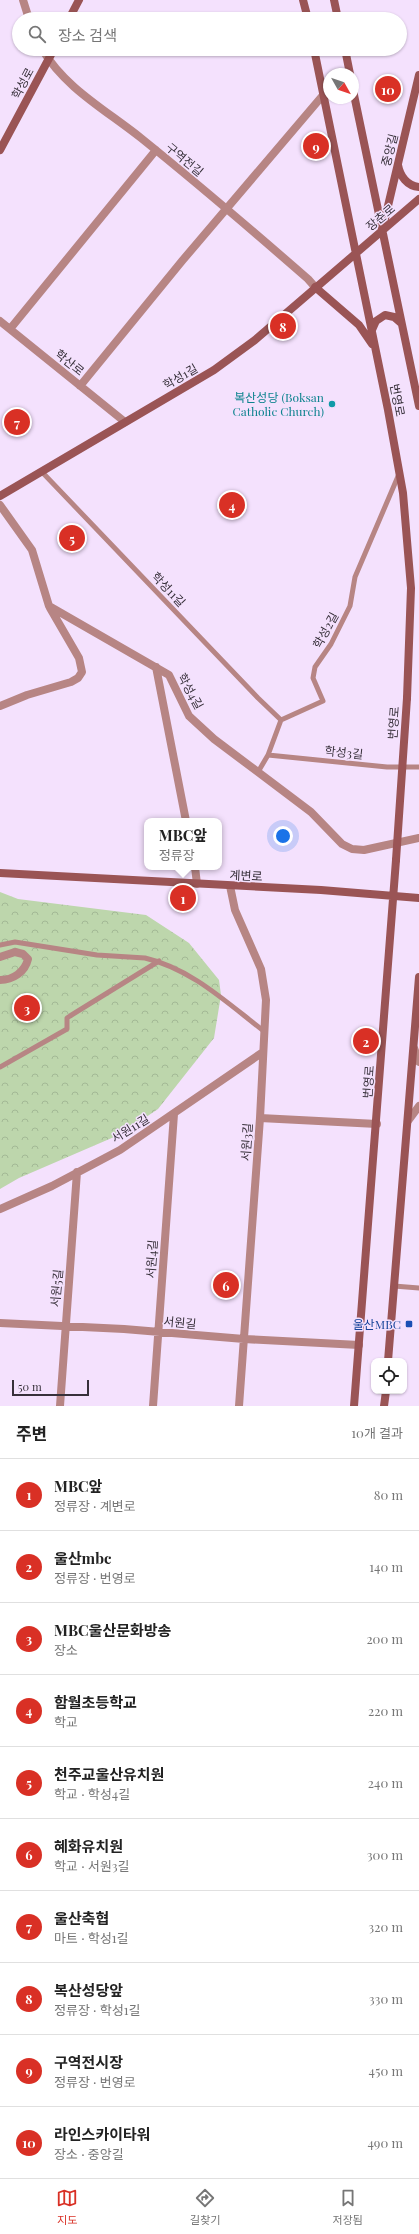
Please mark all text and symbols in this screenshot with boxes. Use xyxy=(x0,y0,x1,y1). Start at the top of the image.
search box xyxy=(12,12,407,56)
icon: search xyxy=(26,23,48,45)
text: 장소 검색 xyxy=(58,25,117,45)
street label: 학성로 xyxy=(7,65,37,101)
north arrow xyxy=(323,68,359,104)
pin: 10 xyxy=(375,74,401,104)
pin: 9 xyxy=(303,131,329,161)
street label: 중앙길 xyxy=(377,132,401,168)
street label: 구역전길 xyxy=(163,139,207,179)
street label: 장춘로 xyxy=(362,200,398,234)
pin: 8 xyxy=(270,311,296,341)
street label: 학산로 xyxy=(52,345,88,379)
street label: 학성1길 xyxy=(160,360,200,392)
street label: 번영로 xyxy=(387,382,409,418)
place label: 복산성당 (Boksan Catholic Church) xyxy=(232,389,324,419)
marker: 복산성당 (Boksan Catholic Church) xyxy=(327,399,337,409)
pin: 7 xyxy=(4,407,30,437)
pin: 4 xyxy=(219,490,245,520)
pin: 5 xyxy=(59,523,85,553)
street label: 학성11길 xyxy=(149,568,189,610)
street label: 학성2길 xyxy=(309,609,341,651)
street label: 학성4길 xyxy=(175,670,207,712)
street label: 번영로 xyxy=(384,706,402,740)
street label: 학성3길 xyxy=(324,742,364,762)
popup xyxy=(144,818,222,870)
text: MBC앞 xyxy=(159,825,207,845)
your location xyxy=(273,826,293,846)
text: 정류장 xyxy=(159,846,195,863)
street label: 계변로 xyxy=(229,866,263,884)
pin: 1 xyxy=(170,883,196,913)
pin: 3 xyxy=(14,993,40,1023)
pin: 2 xyxy=(353,1026,379,1056)
street label: 번영로 xyxy=(359,1065,377,1099)
street label: 서원11길 xyxy=(108,1110,152,1146)
street label: 서원3길 xyxy=(237,1122,255,1162)
street label: 서원4길 xyxy=(142,1239,160,1279)
street label: 서원5길 xyxy=(46,1268,66,1308)
pin: 6 xyxy=(213,1270,239,1300)
street label: 서원길 xyxy=(163,1313,197,1331)
place label: 울산MBC xyxy=(353,1316,401,1332)
marker: 울산MBC xyxy=(404,1319,414,1329)
map controls xyxy=(371,1358,407,1394)
button: locate xyxy=(371,1358,407,1394)
scale bar xyxy=(12,1378,89,1397)
text: 50 m xyxy=(18,1379,42,1394)
text: 주변 xyxy=(16,1422,47,1444)
text: 10개 결과 xyxy=(351,1424,403,1441)
text: MBC앞 xyxy=(54,1476,102,1496)
text: 1 xyxy=(27,1486,31,1503)
text: 80 m xyxy=(374,1486,403,1503)
text: 정류장 · 계변로 xyxy=(54,1497,136,1514)
text: 울산mbc xyxy=(54,1548,111,1568)
text: 2 xyxy=(26,1558,32,1575)
text: 140 m xyxy=(369,1558,403,1575)
text: 정류장 · 번영로 xyxy=(54,1569,136,1586)
text: MBC울산문화방송 xyxy=(54,1620,171,1640)
text: 3 xyxy=(26,1630,32,1647)
text: 200 m xyxy=(366,1630,403,1647)
text: 장소 xyxy=(54,1641,78,1658)
text: 함월초등학교 xyxy=(54,1692,137,1712)
text: 4 xyxy=(26,1702,32,1719)
text: 220 m xyxy=(368,1702,403,1719)
text: 학교 xyxy=(54,1713,78,1730)
text: 천주교울산유치원 xyxy=(54,1764,164,1784)
text: 5 xyxy=(26,1774,32,1791)
text: 240 m xyxy=(368,1774,403,1791)
text: 학교 · 학성4길 xyxy=(54,1785,130,1802)
text: 혜화유치원 xyxy=(54,1836,123,1856)
text: 6 xyxy=(25,1846,33,1863)
text: 300 m xyxy=(367,1846,403,1863)
text: 학교 · 서원3길 xyxy=(54,1857,130,1874)
text: 울산축협 xyxy=(54,1908,109,1928)
text: 7 xyxy=(26,1918,32,1935)
text: 320 m xyxy=(368,1918,403,1935)
text: 마트 · 학성1길 xyxy=(54,1929,129,1946)
text: 복산성당앞 xyxy=(54,1980,123,2000)
text: 8 xyxy=(25,1990,33,2007)
text: 330 m xyxy=(369,1990,403,2007)
text: 정류장 · 학성1길 xyxy=(54,2001,140,2018)
text: 구역전시장 xyxy=(54,2052,123,2072)
text: 9 xyxy=(25,2062,33,2079)
text: 450 m xyxy=(369,2062,403,2079)
text: 정류장 · 번영로 xyxy=(54,2073,136,2090)
text: 라인스카이타워 xyxy=(54,2124,151,2144)
text: 10 xyxy=(22,2134,36,2151)
text: 490 m xyxy=(367,2134,403,2151)
text: 장소 · 중앙길 xyxy=(54,2145,124,2162)
tab: 지도 xyxy=(56,2187,78,2227)
tab: 길찾기 xyxy=(190,2187,220,2227)
tab: 저장됨 xyxy=(333,2187,363,2227)

